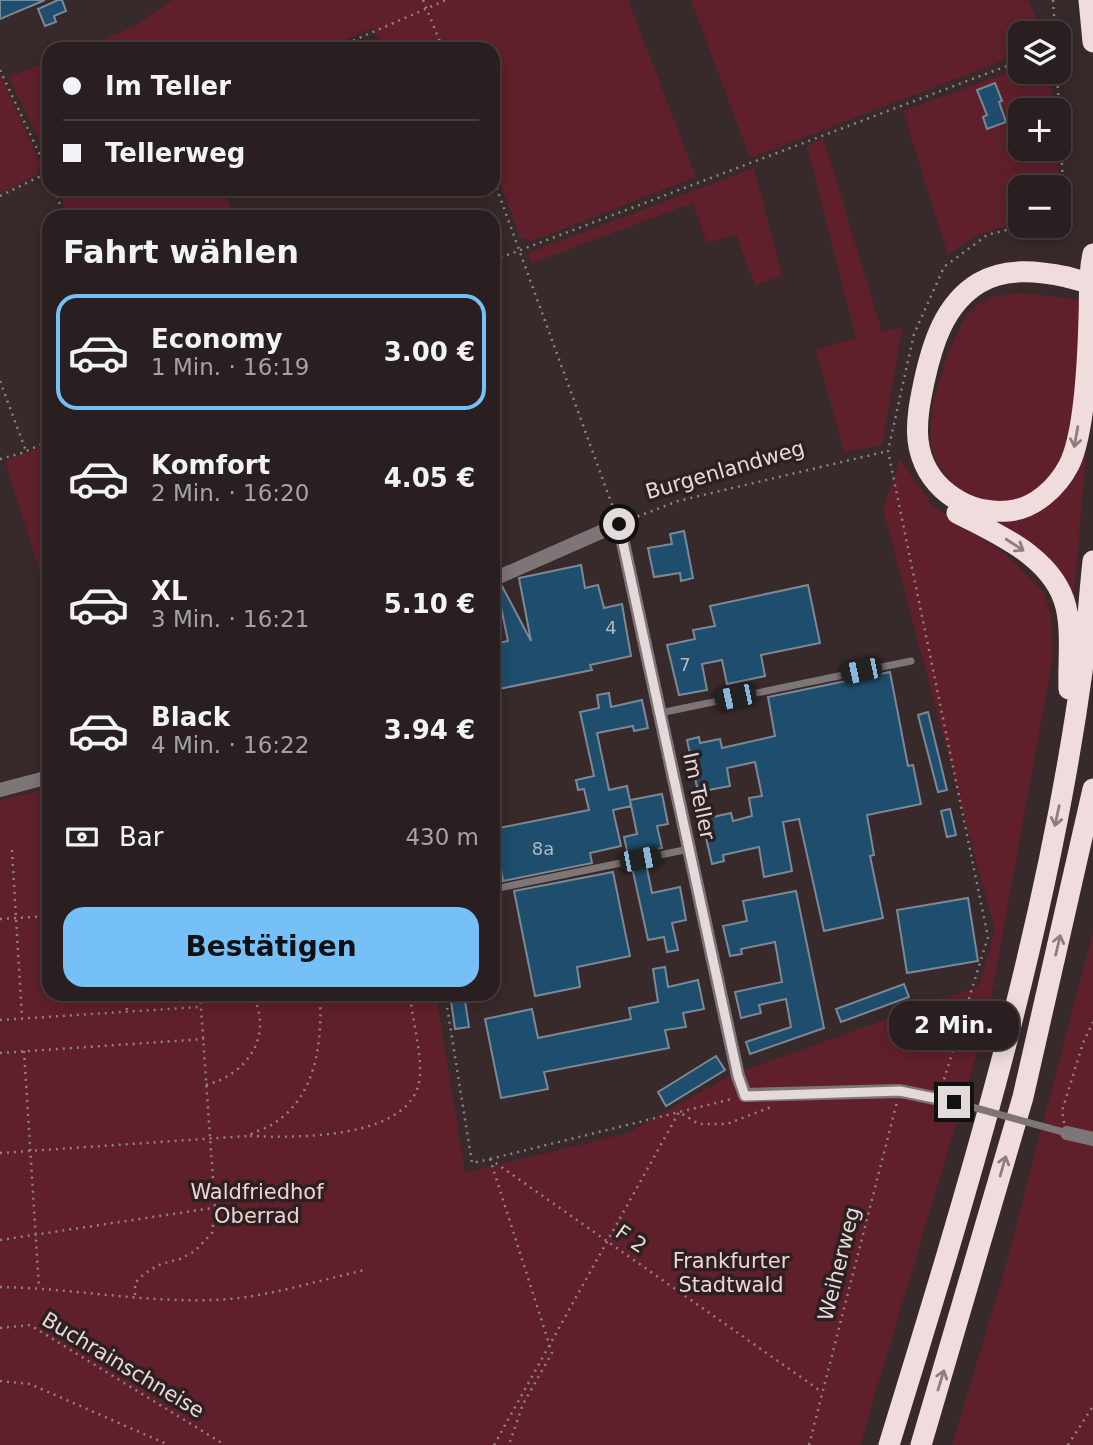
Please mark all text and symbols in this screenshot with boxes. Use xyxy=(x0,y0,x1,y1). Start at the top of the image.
map controls xyxy=(1008,21,1071,238)
button: layers xyxy=(1008,21,1071,84)
text: Im Teller xyxy=(105,71,231,101)
button: + xyxy=(1008,98,1071,161)
text: Tellerweg xyxy=(105,138,245,168)
button: − xyxy=(1008,175,1071,238)
text: Fahrt wählen xyxy=(63,233,299,271)
icon: car xyxy=(67,321,130,384)
text: Economy xyxy=(151,324,282,354)
text: 3.00 € xyxy=(384,337,475,367)
text: 1 Min. · 16:19 xyxy=(151,354,309,380)
one-way arrow xyxy=(1069,425,1083,448)
street label: Burgenlandweg xyxy=(643,436,807,504)
icon: car xyxy=(67,447,130,510)
text: Komfort xyxy=(151,450,270,480)
text: 4.05 € xyxy=(384,463,475,493)
text: 2 Min. · 16:20 xyxy=(151,480,309,506)
route start xyxy=(603,508,635,540)
one-way arrow xyxy=(1004,538,1024,552)
icon: car xyxy=(67,573,130,636)
text: XL xyxy=(151,576,188,606)
text: 5.10 € xyxy=(384,589,475,619)
text: 3 Min. · 16:21 xyxy=(151,606,309,632)
house number: 4 xyxy=(605,617,617,638)
house number: 7 xyxy=(679,654,691,675)
car xyxy=(839,656,884,686)
car xyxy=(713,682,758,712)
icon: car xyxy=(67,699,130,762)
text: Black xyxy=(151,702,230,732)
text: 3.94 € xyxy=(384,715,475,745)
text: 4 Min. · 16:22 xyxy=(151,732,309,758)
street label: Im Teller xyxy=(678,750,720,842)
one-way arrow xyxy=(1050,804,1064,827)
icon: cash xyxy=(63,818,101,856)
text: Bar xyxy=(119,822,163,852)
text: 430 m xyxy=(405,824,479,850)
house number: 8a xyxy=(532,838,554,859)
car xyxy=(618,845,663,873)
button: Bestätigen xyxy=(63,907,479,987)
one-way arrow xyxy=(1051,934,1065,957)
callout: 2 Min. xyxy=(889,1000,1019,1050)
text: 2 Min. xyxy=(914,1012,994,1038)
route end xyxy=(938,1086,970,1118)
one-way arrow xyxy=(997,1155,1010,1178)
park label: Waldfriedhof Oberrad xyxy=(190,1180,324,1228)
street label: Weiherweg xyxy=(813,1205,865,1323)
street label: F 2 xyxy=(611,1220,651,1258)
park label: Frankfurter Stadtwald xyxy=(673,1249,790,1297)
street label: Buchrainschneise xyxy=(38,1307,208,1423)
one-way arrow xyxy=(936,1369,949,1391)

